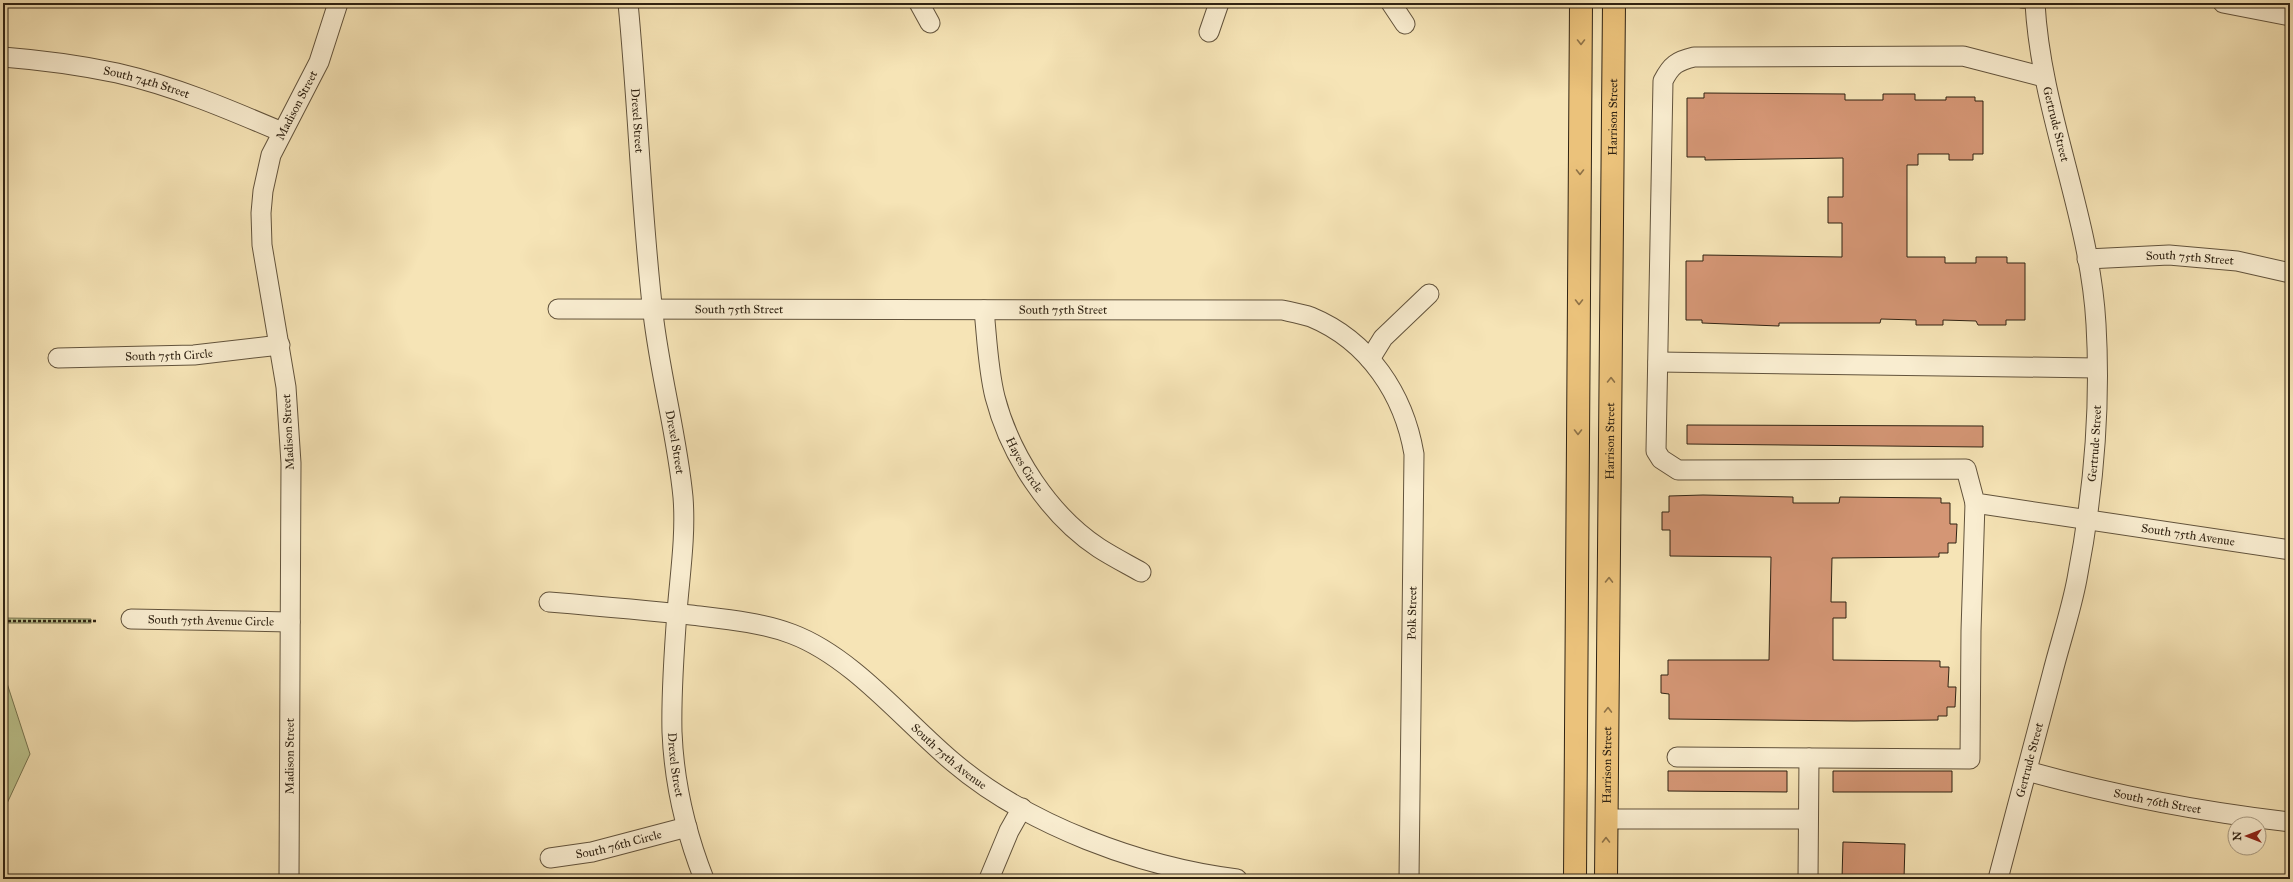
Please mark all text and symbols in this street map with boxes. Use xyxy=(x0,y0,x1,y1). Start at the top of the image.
one-way arrow xyxy=(1577,39,1585,45)
street label: South 74th Street xyxy=(102,63,192,101)
street label: Madison Street xyxy=(273,68,321,142)
street label: Harrison Street xyxy=(1606,78,1620,156)
street label: Gertrude Street xyxy=(2040,85,2072,164)
street label: Drexel Street xyxy=(628,88,646,154)
one-way arrow xyxy=(1576,169,1584,175)
street label: South 75th Street xyxy=(2145,248,2235,268)
one-way arrow xyxy=(1575,299,1583,305)
street label: South 75th Street xyxy=(695,302,784,316)
street label: South 75th Street xyxy=(1019,303,1108,317)
street label: South 75th Circle xyxy=(125,346,214,364)
one-way arrow xyxy=(1607,377,1615,383)
street label: Madison Street xyxy=(279,393,297,470)
street label: Harrison Street xyxy=(1603,402,1617,480)
street label: Gertrude Street xyxy=(2085,404,2104,483)
street label: Drexel Street xyxy=(663,409,687,476)
one-way arrow xyxy=(1574,429,1582,435)
street label: Hayes Circle xyxy=(1003,435,1046,495)
street label: South 75th Avenue xyxy=(2140,521,2236,549)
one-way arrow xyxy=(1605,577,1613,583)
street label: Polk Street xyxy=(1405,585,1419,640)
street label: South 75th Avenue Circle xyxy=(148,612,274,629)
one-way arrow xyxy=(1604,707,1612,713)
street label: Madison Street xyxy=(282,717,297,794)
street label: Gertrude Street xyxy=(2013,720,2046,799)
street label: South 75th Avenue xyxy=(909,721,989,792)
street label: Harrison Street xyxy=(1600,726,1614,804)
street label: Drexel Street xyxy=(665,732,687,799)
street label: South 76th Street xyxy=(2112,786,2203,817)
north arrow xyxy=(2227,816,2267,856)
street label: South 76th Circle xyxy=(575,827,663,861)
text: N xyxy=(2231,831,2244,841)
one-way arrow xyxy=(1602,837,1611,843)

